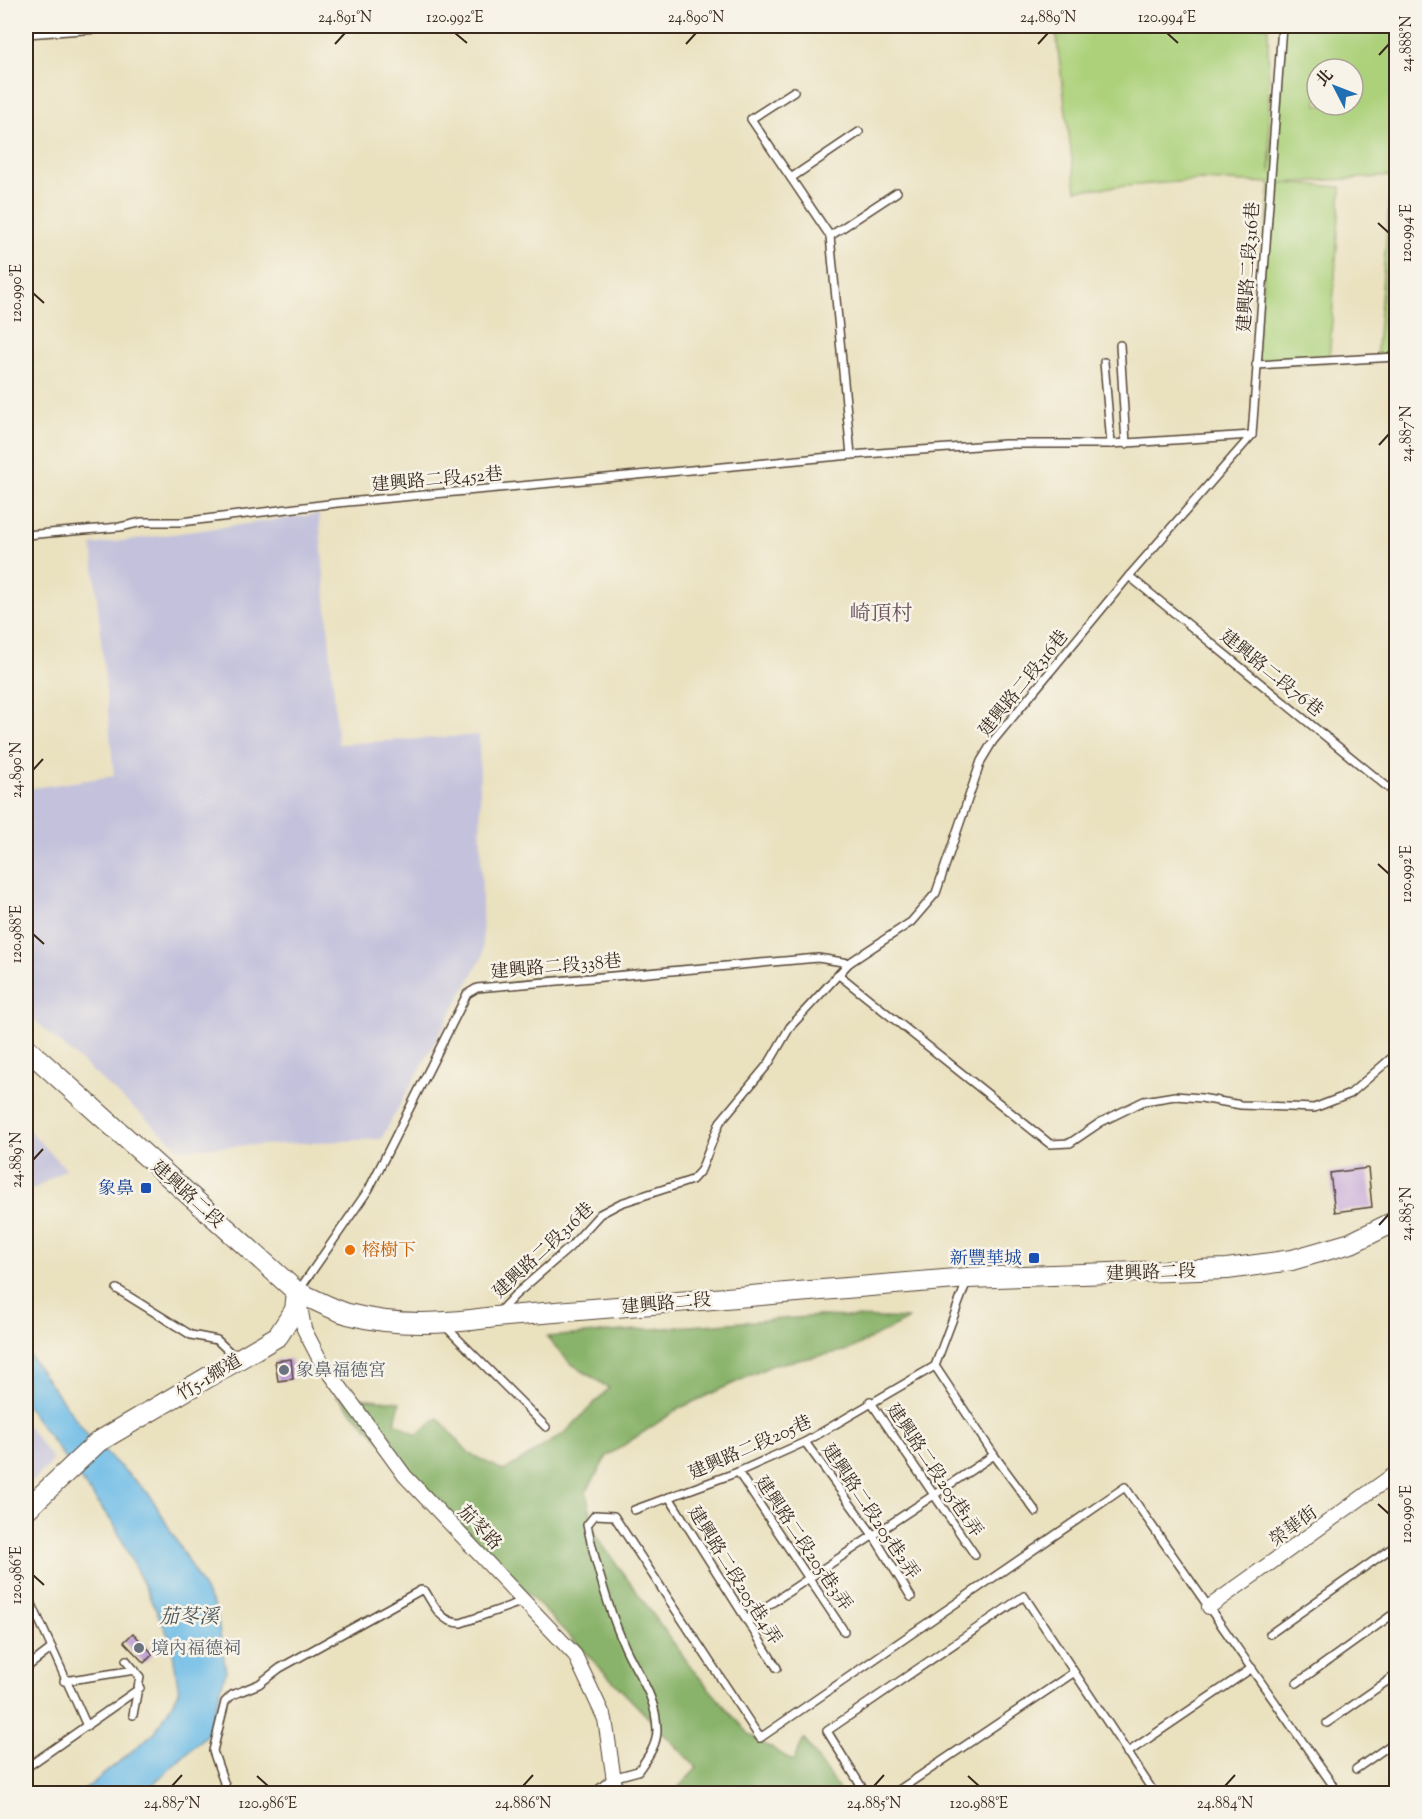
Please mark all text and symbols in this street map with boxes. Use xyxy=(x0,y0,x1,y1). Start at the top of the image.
text: 24.891°N xyxy=(318,8,372,29)
text: 120.992°E xyxy=(426,8,484,29)
text: 24.890°N xyxy=(668,8,724,29)
text: 24.889°N xyxy=(1020,8,1076,29)
text: 120.994°E xyxy=(1138,8,1196,29)
text: 24.888°N xyxy=(1397,16,1418,72)
north arrow xyxy=(1305,57,1365,117)
text: 北 xyxy=(1312,65,1340,92)
street label: 建興路二段316巷 xyxy=(1232,201,1268,333)
text: 120.994°E xyxy=(1397,204,1418,262)
text: 120.990°E xyxy=(7,264,28,322)
text: 24.887°N xyxy=(1397,406,1418,462)
street label: 建興路二段452巷 xyxy=(370,462,504,500)
district label: 崎頂村 xyxy=(850,600,913,630)
street label: 建興路二段316巷 xyxy=(973,625,1076,743)
street label: 建興路二段76巷 xyxy=(1214,625,1328,724)
text: 24.890°N xyxy=(7,742,28,798)
text: 120.992°E xyxy=(1397,845,1418,903)
text: 120.988°E xyxy=(7,905,28,963)
street label: 建興路二段338巷 xyxy=(490,949,623,987)
text: 24.889°N xyxy=(7,1132,28,1188)
street label: 建興路二段 xyxy=(145,1156,229,1235)
place label: 象鼻 xyxy=(98,1177,134,1203)
marker: 象鼻 xyxy=(139,1181,153,1195)
text: 24.885°N xyxy=(1397,1187,1418,1241)
street label: 建興路二段316巷 xyxy=(488,1198,601,1305)
place label: 榕樹下 xyxy=(362,1239,416,1265)
marker: 榕樹下 xyxy=(343,1243,357,1257)
place label: 新豐華城 xyxy=(950,1247,1022,1273)
marker: 新豐華城 xyxy=(1027,1251,1041,1265)
street label: 建興路二段 xyxy=(1106,1259,1196,1289)
street label: 建興路二段 xyxy=(620,1288,712,1322)
street label: 竹5-1鄉道 xyxy=(172,1349,248,1408)
place label: 象鼻福德宮 xyxy=(296,1359,386,1385)
marker: 象鼻福德宮 xyxy=(277,1363,291,1377)
street label: 建興路二段205巷1弄 xyxy=(879,1399,988,1543)
street label: 建興路二段205巷 xyxy=(685,1410,816,1488)
street label: 建興路二段205巷2弄 xyxy=(814,1439,924,1585)
street label: 建興路二段205巷3弄 xyxy=(748,1472,857,1617)
text: 120.990°E xyxy=(1397,1485,1418,1543)
street label: 茄苳路 xyxy=(450,1500,507,1557)
street label: 榮華街 xyxy=(1265,1501,1324,1554)
street label: 建興路二段205巷4弄 xyxy=(680,1502,787,1650)
text: 120.986°E xyxy=(7,1546,28,1604)
water label: 茄苳溪 xyxy=(159,1604,221,1633)
place label: 境內福德祠 xyxy=(151,1637,241,1663)
marker: 境內福德祠 xyxy=(132,1641,146,1655)
text: 24.887°N xyxy=(144,1794,200,1815)
text: 120.986°E xyxy=(239,1794,297,1815)
text: 24.886°N xyxy=(495,1794,551,1815)
text: 24.885°N xyxy=(847,1794,901,1815)
text: 120.988°E xyxy=(950,1794,1008,1815)
text: 24.884°N xyxy=(1197,1794,1253,1815)

